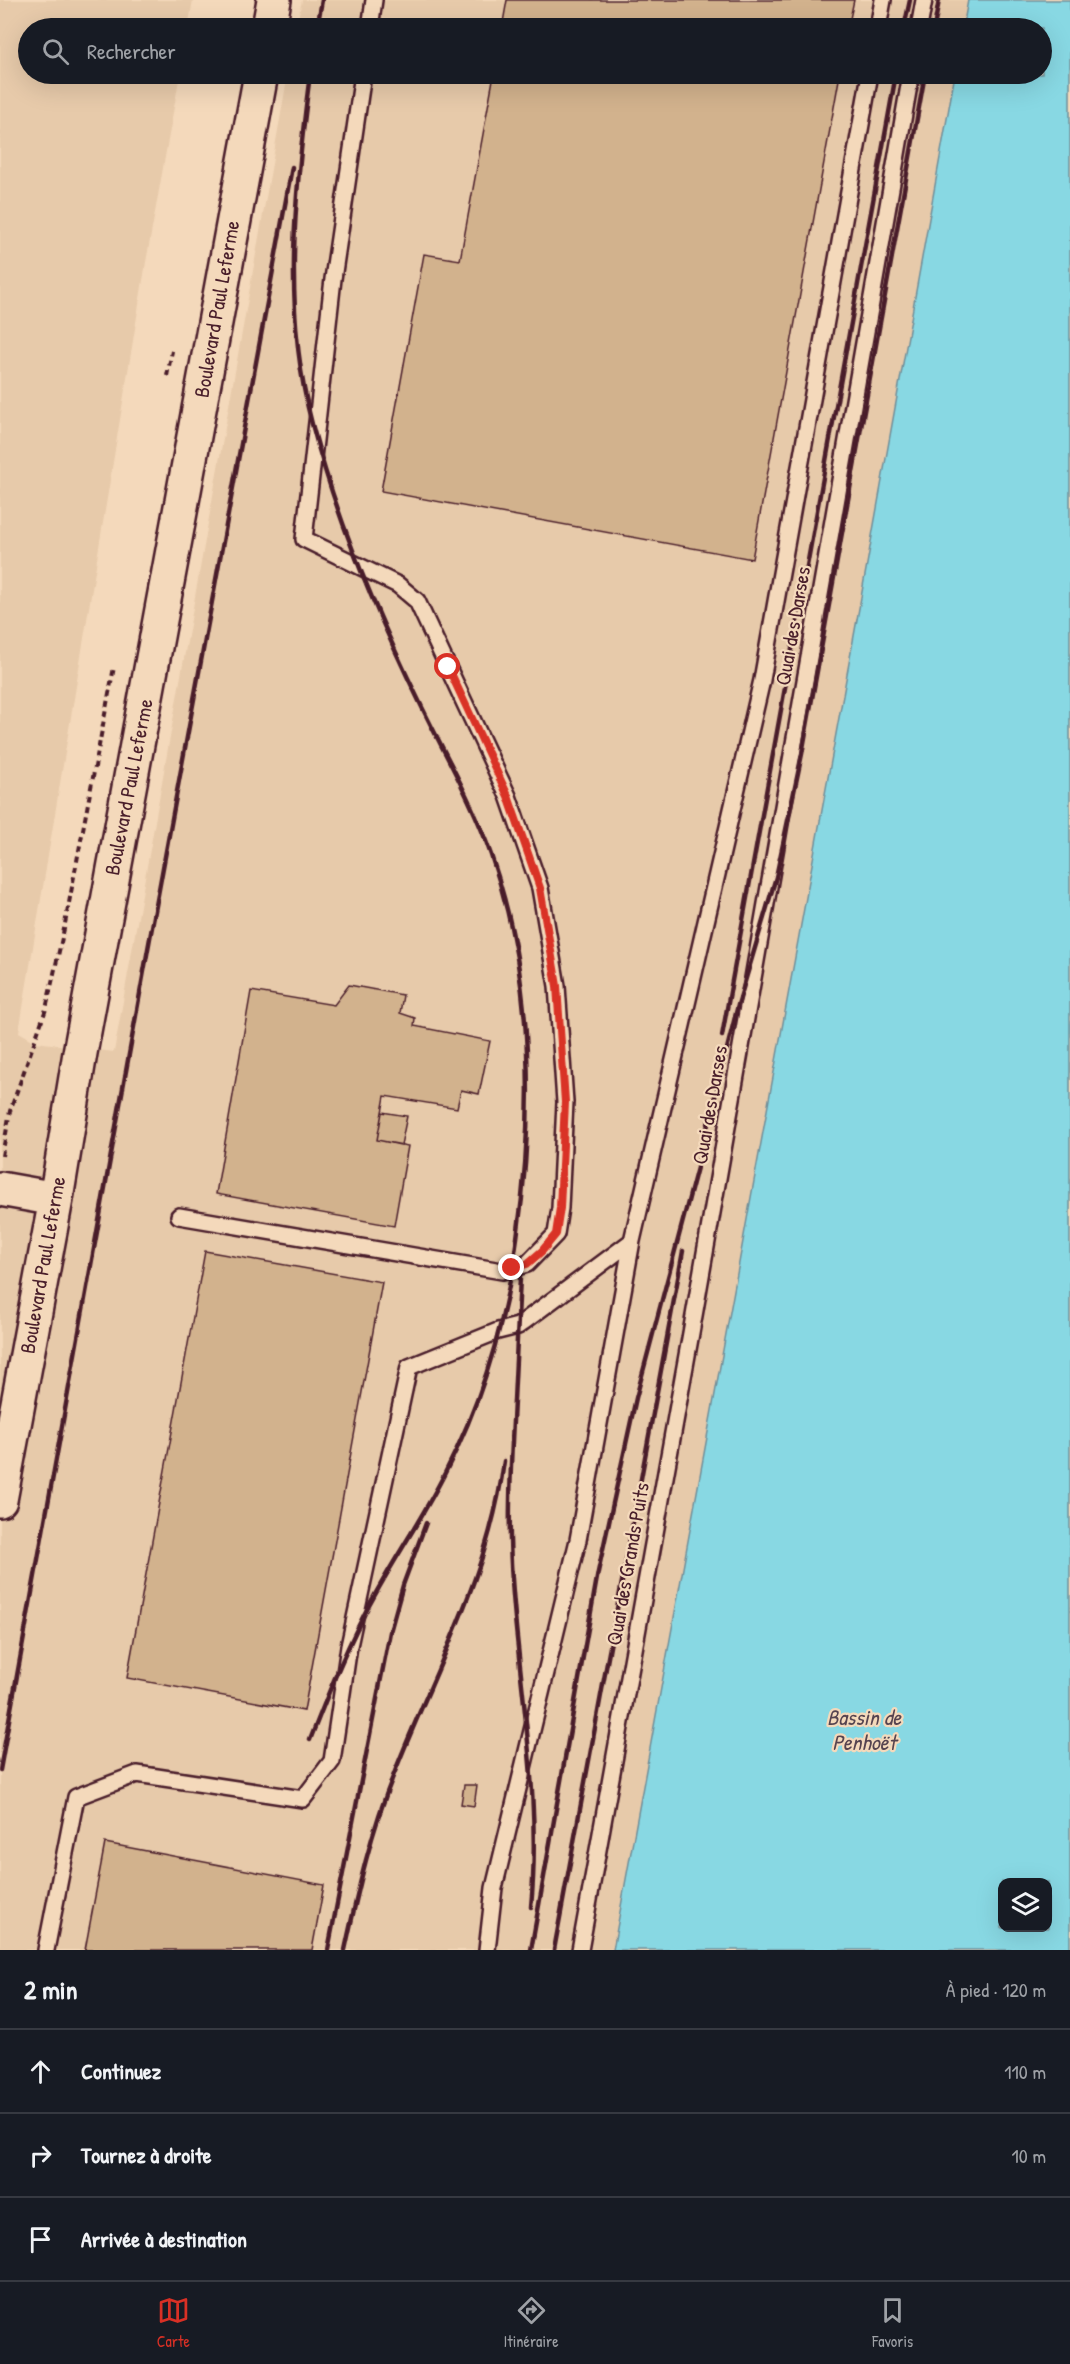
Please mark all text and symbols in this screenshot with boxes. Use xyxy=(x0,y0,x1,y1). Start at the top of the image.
search box xyxy=(18,18,1052,84)
icon: search xyxy=(39,35,72,68)
text: Rechercher xyxy=(87,36,176,66)
street label: Boulevard Paul Leferme xyxy=(187,218,246,400)
street label: Quai des Darses xyxy=(768,564,817,688)
route start xyxy=(434,653,460,679)
street label: Boulevard Paul Leferme xyxy=(97,696,160,878)
street label: Quai des Darses xyxy=(685,1043,734,1167)
street label: Boulevard Paul Leferme xyxy=(13,1174,72,1356)
route end xyxy=(498,1254,524,1280)
street label: Quai des Grands Puits xyxy=(599,1480,656,1648)
water label: Bassin de Penhoët xyxy=(827,1702,902,1757)
map controls xyxy=(998,1878,1052,1932)
button: layers xyxy=(998,1878,1052,1932)
text: 2 min xyxy=(24,1972,77,2007)
text: À pied · 120 m xyxy=(946,1976,1046,2003)
icon: ahead xyxy=(24,2055,57,2088)
text: Continuez xyxy=(81,2056,161,2086)
text: 110 m xyxy=(1004,2058,1046,2085)
icon: right xyxy=(24,2139,57,2172)
text: Tournez à droite xyxy=(81,2140,211,2170)
text: 10 m xyxy=(1012,2142,1046,2169)
icon: arrive xyxy=(24,2223,57,2256)
text: Arrivée à destination xyxy=(81,2224,247,2254)
tab: Carte xyxy=(157,2294,190,2352)
tab: Itinéraire xyxy=(504,2294,559,2352)
tab: Favoris xyxy=(872,2294,913,2352)

